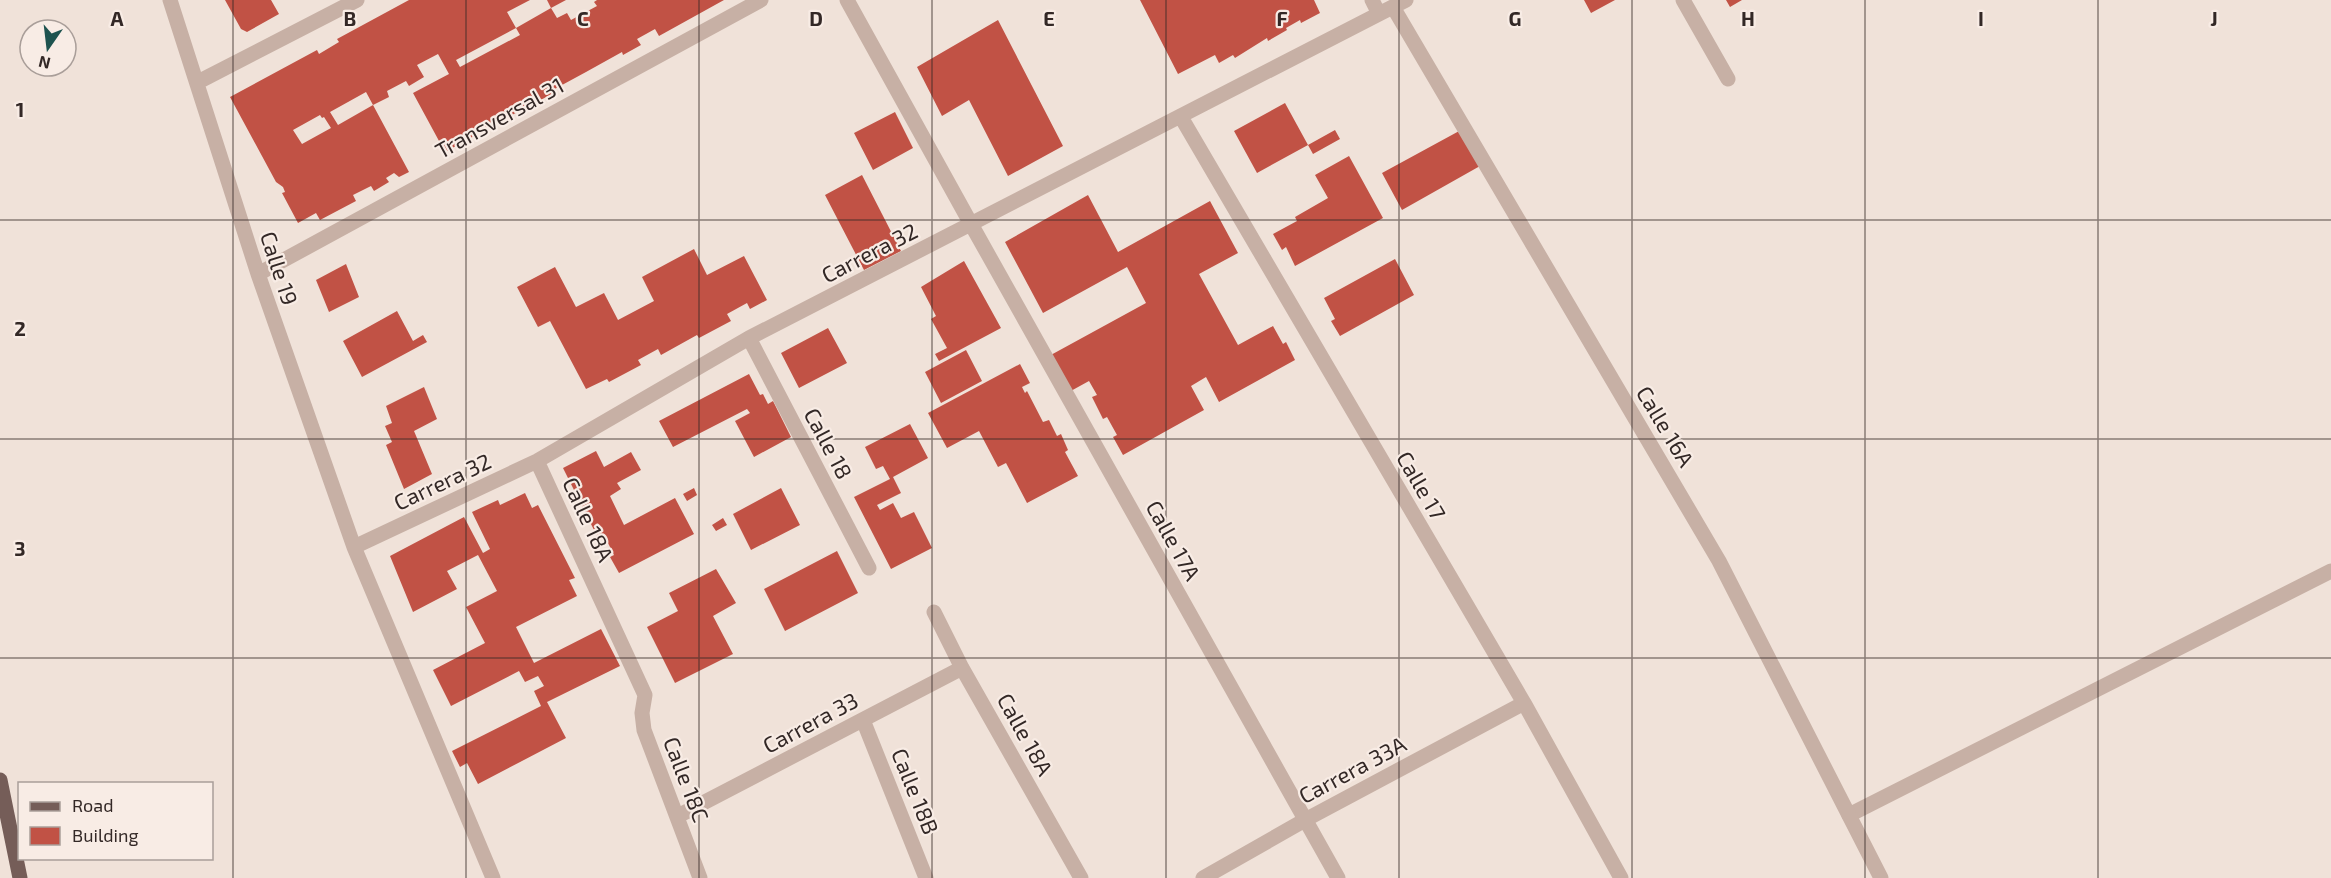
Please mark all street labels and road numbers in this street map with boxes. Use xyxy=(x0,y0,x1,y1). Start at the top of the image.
street label: Transversal 31 xyxy=(430,71,568,163)
street label: Carrera 32 xyxy=(817,217,921,287)
street label: Calle 19 xyxy=(256,228,304,308)
street label: Calle 16A xyxy=(1632,381,1700,471)
street label: Calle 18 xyxy=(800,403,858,483)
street label: Calle 17 xyxy=(1392,446,1452,524)
street label: Carrera 32 xyxy=(389,447,495,515)
street label: Calle 18A xyxy=(558,473,620,566)
street label: Calle 17A xyxy=(1141,495,1207,585)
street label: Carrera 33 xyxy=(758,686,862,758)
street label: Calle 18A xyxy=(993,688,1059,780)
street label: Carrera 33A xyxy=(1294,730,1410,808)
street label: Calle 18C xyxy=(659,733,715,825)
street label: Calle 18B xyxy=(887,744,945,838)

